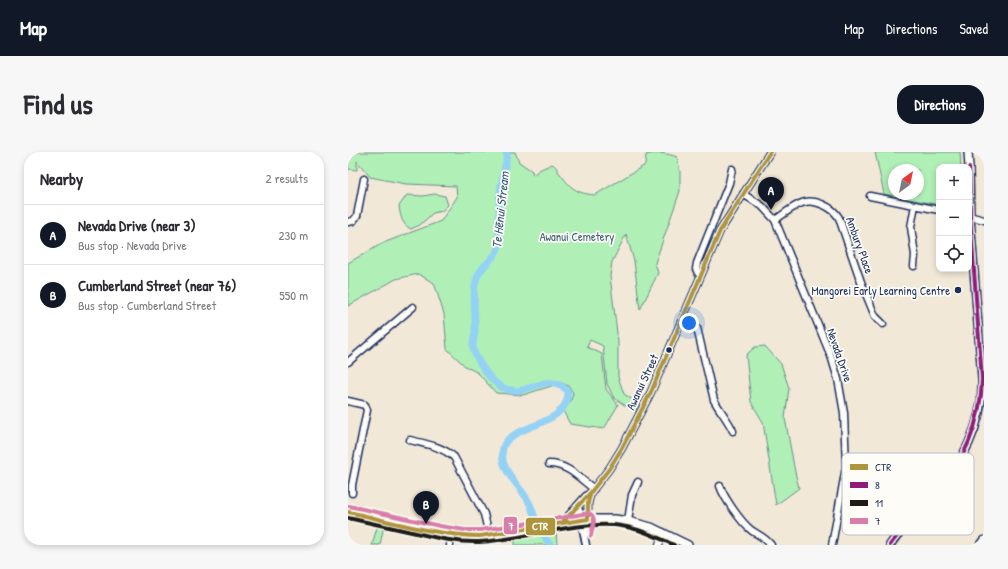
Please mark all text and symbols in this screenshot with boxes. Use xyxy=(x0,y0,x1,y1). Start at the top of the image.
text: Map xyxy=(20,15,47,41)
text: Map xyxy=(844,19,864,38)
text: Directions xyxy=(886,19,937,38)
text: Saved xyxy=(959,19,988,38)
text: Find us xyxy=(24,85,93,123)
button: Directions xyxy=(897,85,984,124)
north arrow xyxy=(888,164,924,200)
map controls xyxy=(936,164,972,272)
button: + xyxy=(936,164,972,200)
text: Nearby xyxy=(40,167,83,190)
text: 2 results xyxy=(266,169,308,187)
water label: Te Hēnui Stream xyxy=(487,170,513,249)
pin: A xyxy=(758,177,784,210)
button: − xyxy=(936,200,972,236)
street label: Ambury Place xyxy=(842,214,878,276)
text: Nevada Drive (near 3) xyxy=(78,215,196,236)
text: A xyxy=(50,226,56,244)
text: 230 m xyxy=(278,226,308,244)
park label: Awanui Cemetery xyxy=(540,228,614,245)
text: Bus stop · Nevada Drive xyxy=(78,236,187,254)
button: locate xyxy=(936,236,972,272)
text: Cumberland Street (near 76) xyxy=(78,275,236,296)
place label: Mangorei Early Learning Centre xyxy=(812,282,950,299)
marker: Mangorei Early Learning Centre xyxy=(953,285,963,295)
text: B xyxy=(50,286,56,304)
text: 550 m xyxy=(279,286,308,304)
text: Bus stop · Cumberland Street xyxy=(78,296,216,314)
your location xyxy=(679,313,699,333)
street label: Nevada Drive xyxy=(823,326,857,384)
unlabelled marker xyxy=(664,345,674,355)
street label: Awanui Street xyxy=(622,351,663,413)
legend xyxy=(842,453,974,535)
text: CTR xyxy=(875,460,891,474)
text: 8 xyxy=(875,478,880,492)
pin: B xyxy=(413,491,439,524)
text: 11 xyxy=(875,496,883,510)
text: 7 xyxy=(875,514,880,528)
line badge: 7 xyxy=(503,516,518,535)
line badge: CTR xyxy=(525,517,556,536)
text: 7 xyxy=(507,519,514,533)
text: CTR xyxy=(532,519,548,533)

